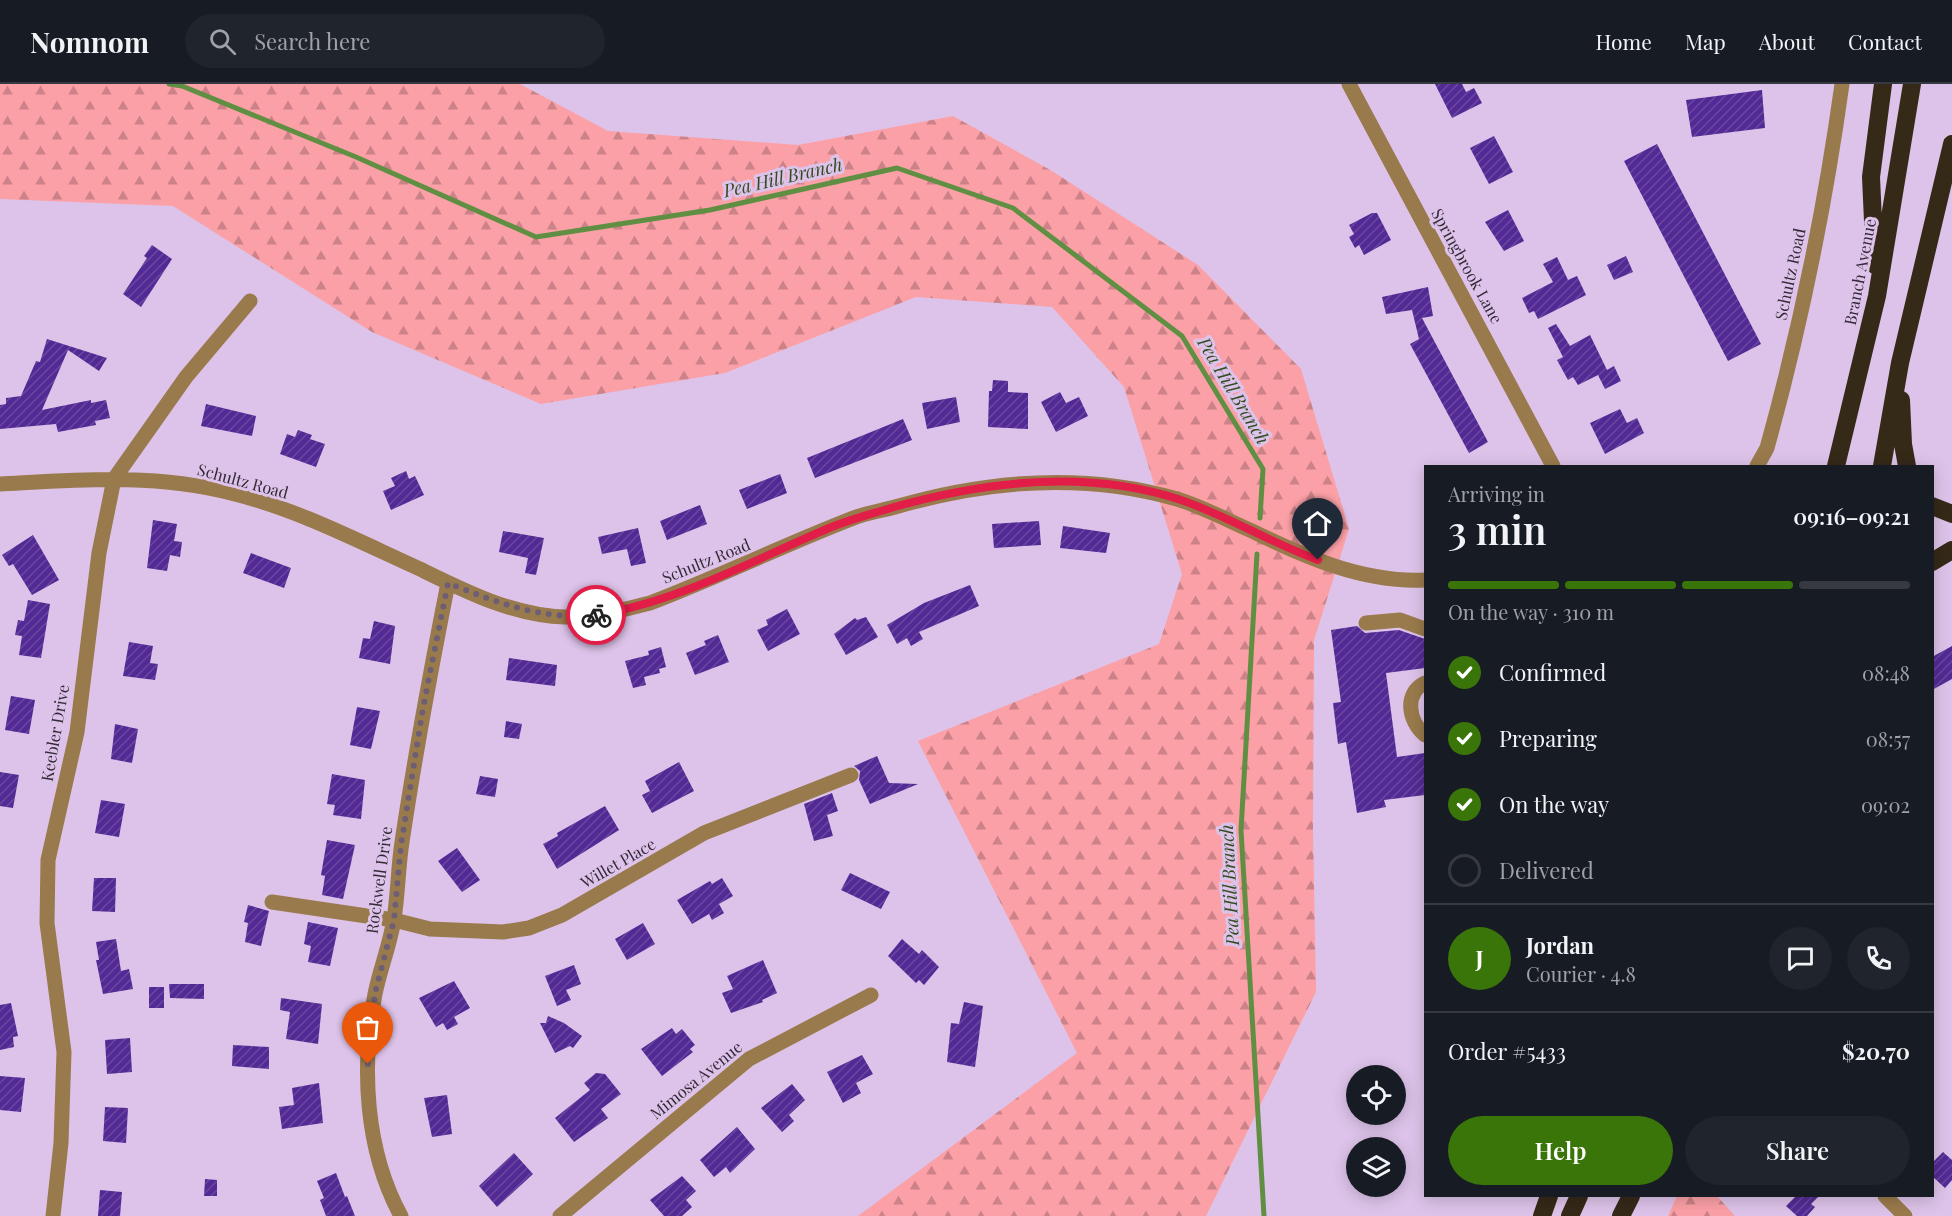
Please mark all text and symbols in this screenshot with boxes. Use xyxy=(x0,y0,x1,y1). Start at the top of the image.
search box xyxy=(185,14,605,68)
text: Nomnom xyxy=(30,23,149,60)
icon: search xyxy=(206,25,239,58)
text: Search here xyxy=(254,26,371,56)
text: Home xyxy=(1596,27,1652,55)
text: Map xyxy=(1685,27,1726,55)
text: About xyxy=(1759,27,1815,55)
text: Contact xyxy=(1848,27,1922,55)
water label: Pea Hill Branch xyxy=(720,152,844,203)
street label: Springbrook Lane xyxy=(1427,205,1508,327)
street label: Branch Avenue xyxy=(1839,217,1880,327)
street label: Schultz Road xyxy=(1770,226,1809,322)
water label: Pea Hill Branch xyxy=(1192,332,1275,449)
street label: Schultz Road xyxy=(195,458,291,503)
text: Arriving in xyxy=(1448,480,1545,507)
pin xyxy=(1292,498,1343,560)
text: 09:16–09:21 xyxy=(1793,501,1910,531)
text: 3 min xyxy=(1448,503,1546,555)
icon: home xyxy=(1301,507,1334,540)
street label: Schultz Road xyxy=(659,533,753,588)
courier xyxy=(566,585,626,645)
text: On the way · 310 m xyxy=(1448,598,1614,625)
icon: bike xyxy=(580,599,613,632)
icon: check xyxy=(1448,656,1481,689)
text: Confirmed xyxy=(1499,657,1606,687)
text: 08:48 xyxy=(1862,659,1910,686)
street label: Keebler Drive xyxy=(36,683,73,783)
icon: check xyxy=(1448,722,1481,755)
text: Preparing xyxy=(1499,723,1597,753)
text: 08:57 xyxy=(1866,725,1910,752)
icon: check xyxy=(1448,788,1481,821)
text: On the way xyxy=(1499,789,1609,819)
text: 09:02 xyxy=(1861,791,1910,818)
water label: Pea Hill Branch xyxy=(1214,824,1244,947)
street label: Rockwell Drive xyxy=(361,825,396,935)
street label: Willet Place xyxy=(576,833,659,893)
text: Delivered xyxy=(1499,855,1594,885)
button: chat xyxy=(1769,927,1832,990)
button: phone xyxy=(1847,927,1910,990)
text: Jordan xyxy=(1526,930,1594,960)
text: J xyxy=(1475,943,1484,973)
text: Courier · 4.8 xyxy=(1526,960,1636,987)
pin xyxy=(342,1002,393,1064)
icon: bag xyxy=(351,1011,384,1044)
street label: Mimosa Avenue xyxy=(645,1036,746,1123)
text: Order #5433 xyxy=(1448,1036,1566,1066)
text: $20.70 xyxy=(1842,1036,1910,1066)
map controls xyxy=(1346,1065,1406,1197)
button: locate xyxy=(1346,1065,1406,1125)
button: Help xyxy=(1448,1116,1673,1185)
button: Share xyxy=(1685,1116,1910,1185)
button: layers xyxy=(1346,1137,1406,1197)

